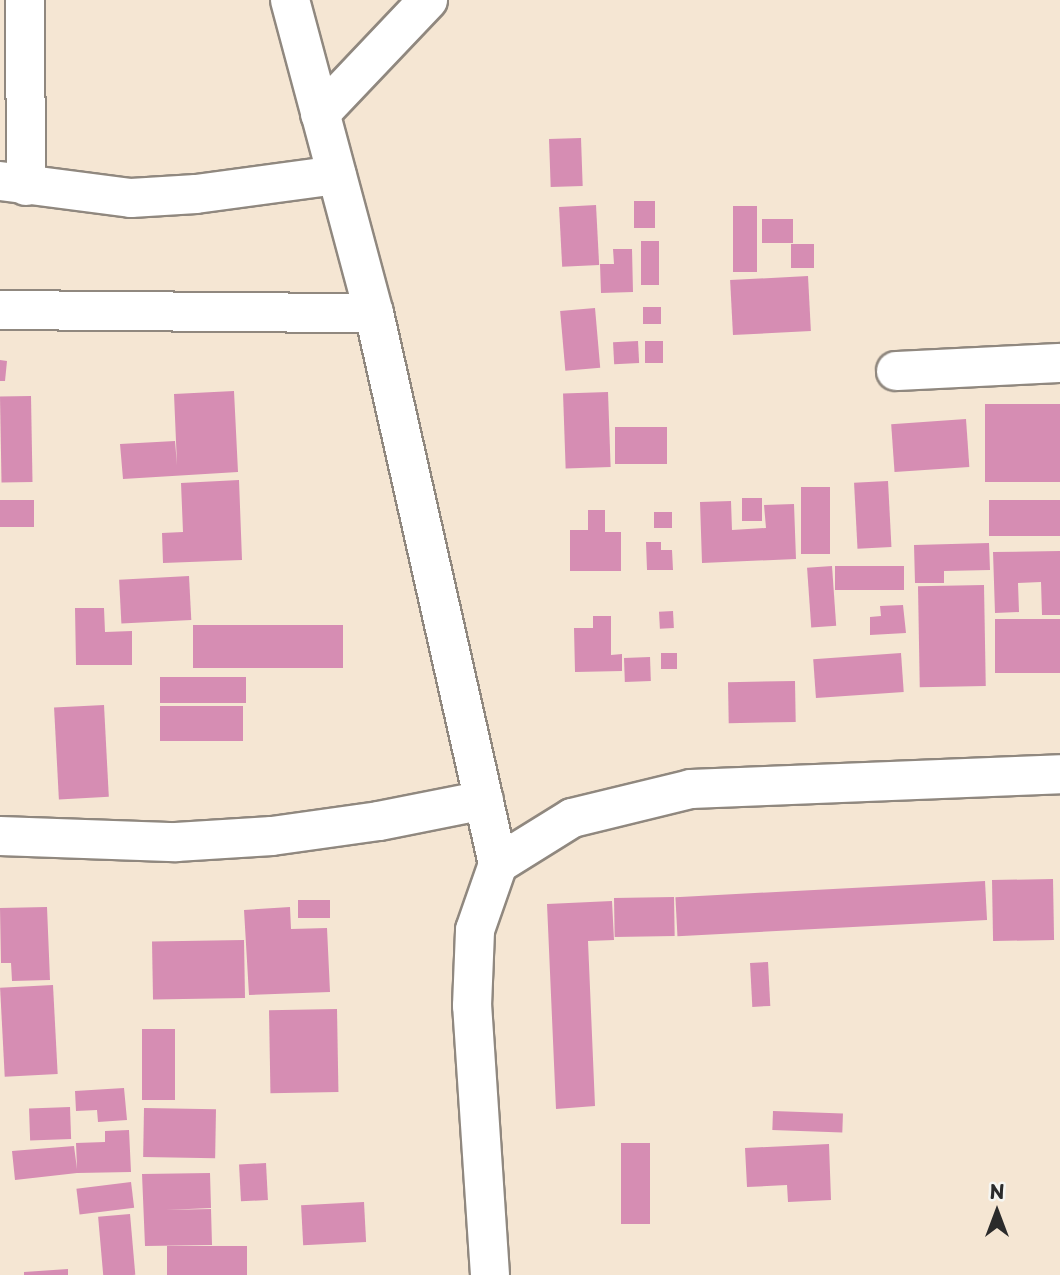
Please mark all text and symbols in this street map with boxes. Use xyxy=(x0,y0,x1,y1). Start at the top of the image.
north arrow xyxy=(962,1177,1032,1247)
text: N xyxy=(989,1177,1005,1205)

